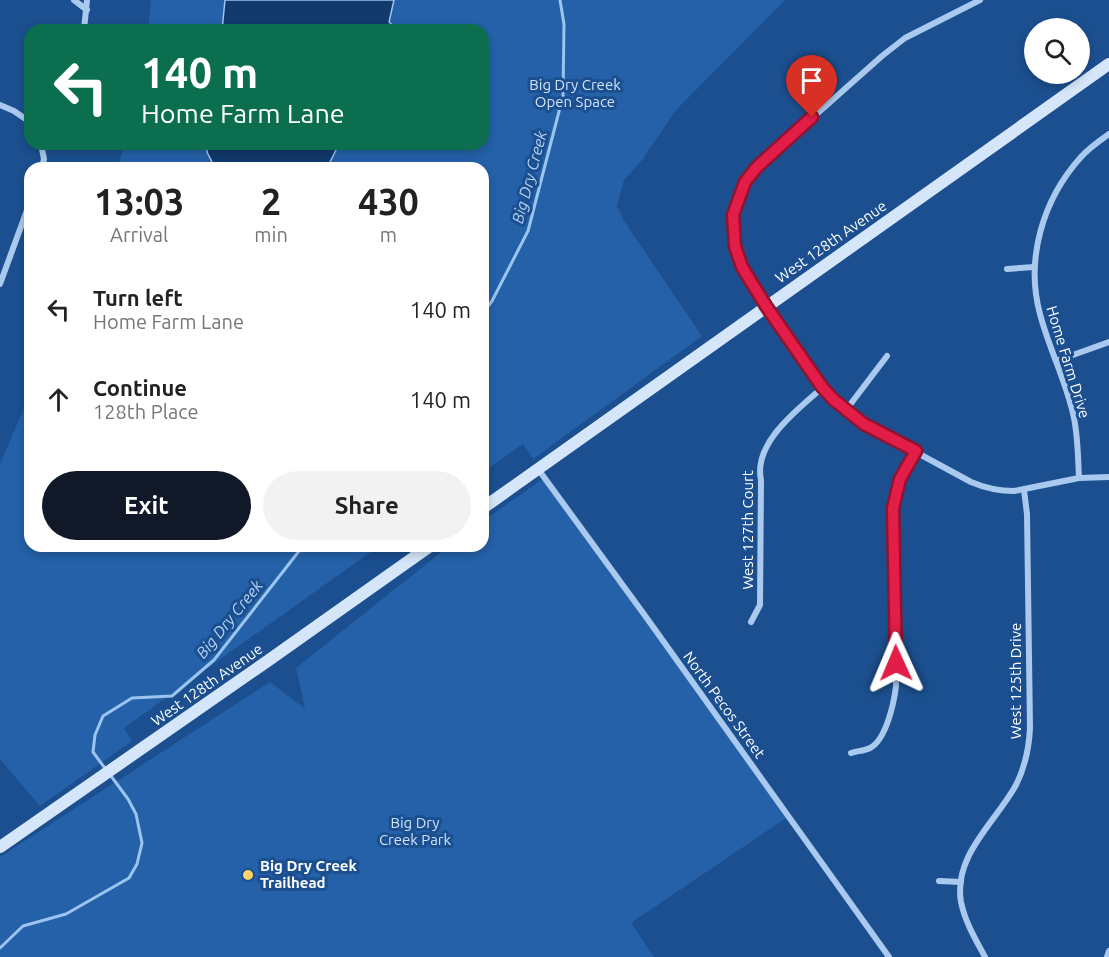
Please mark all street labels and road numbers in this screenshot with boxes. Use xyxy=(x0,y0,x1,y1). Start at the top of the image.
street label: West 128th Avenue xyxy=(772,197,889,286)
street label: Home Farm Drive xyxy=(1043,304,1094,420)
street label: West 127th Court xyxy=(739,470,756,590)
street label: West 125th Drive xyxy=(1007,623,1024,739)
street label: West 128th Avenue xyxy=(148,640,265,729)
street label: North Pecos Street xyxy=(680,648,769,761)

